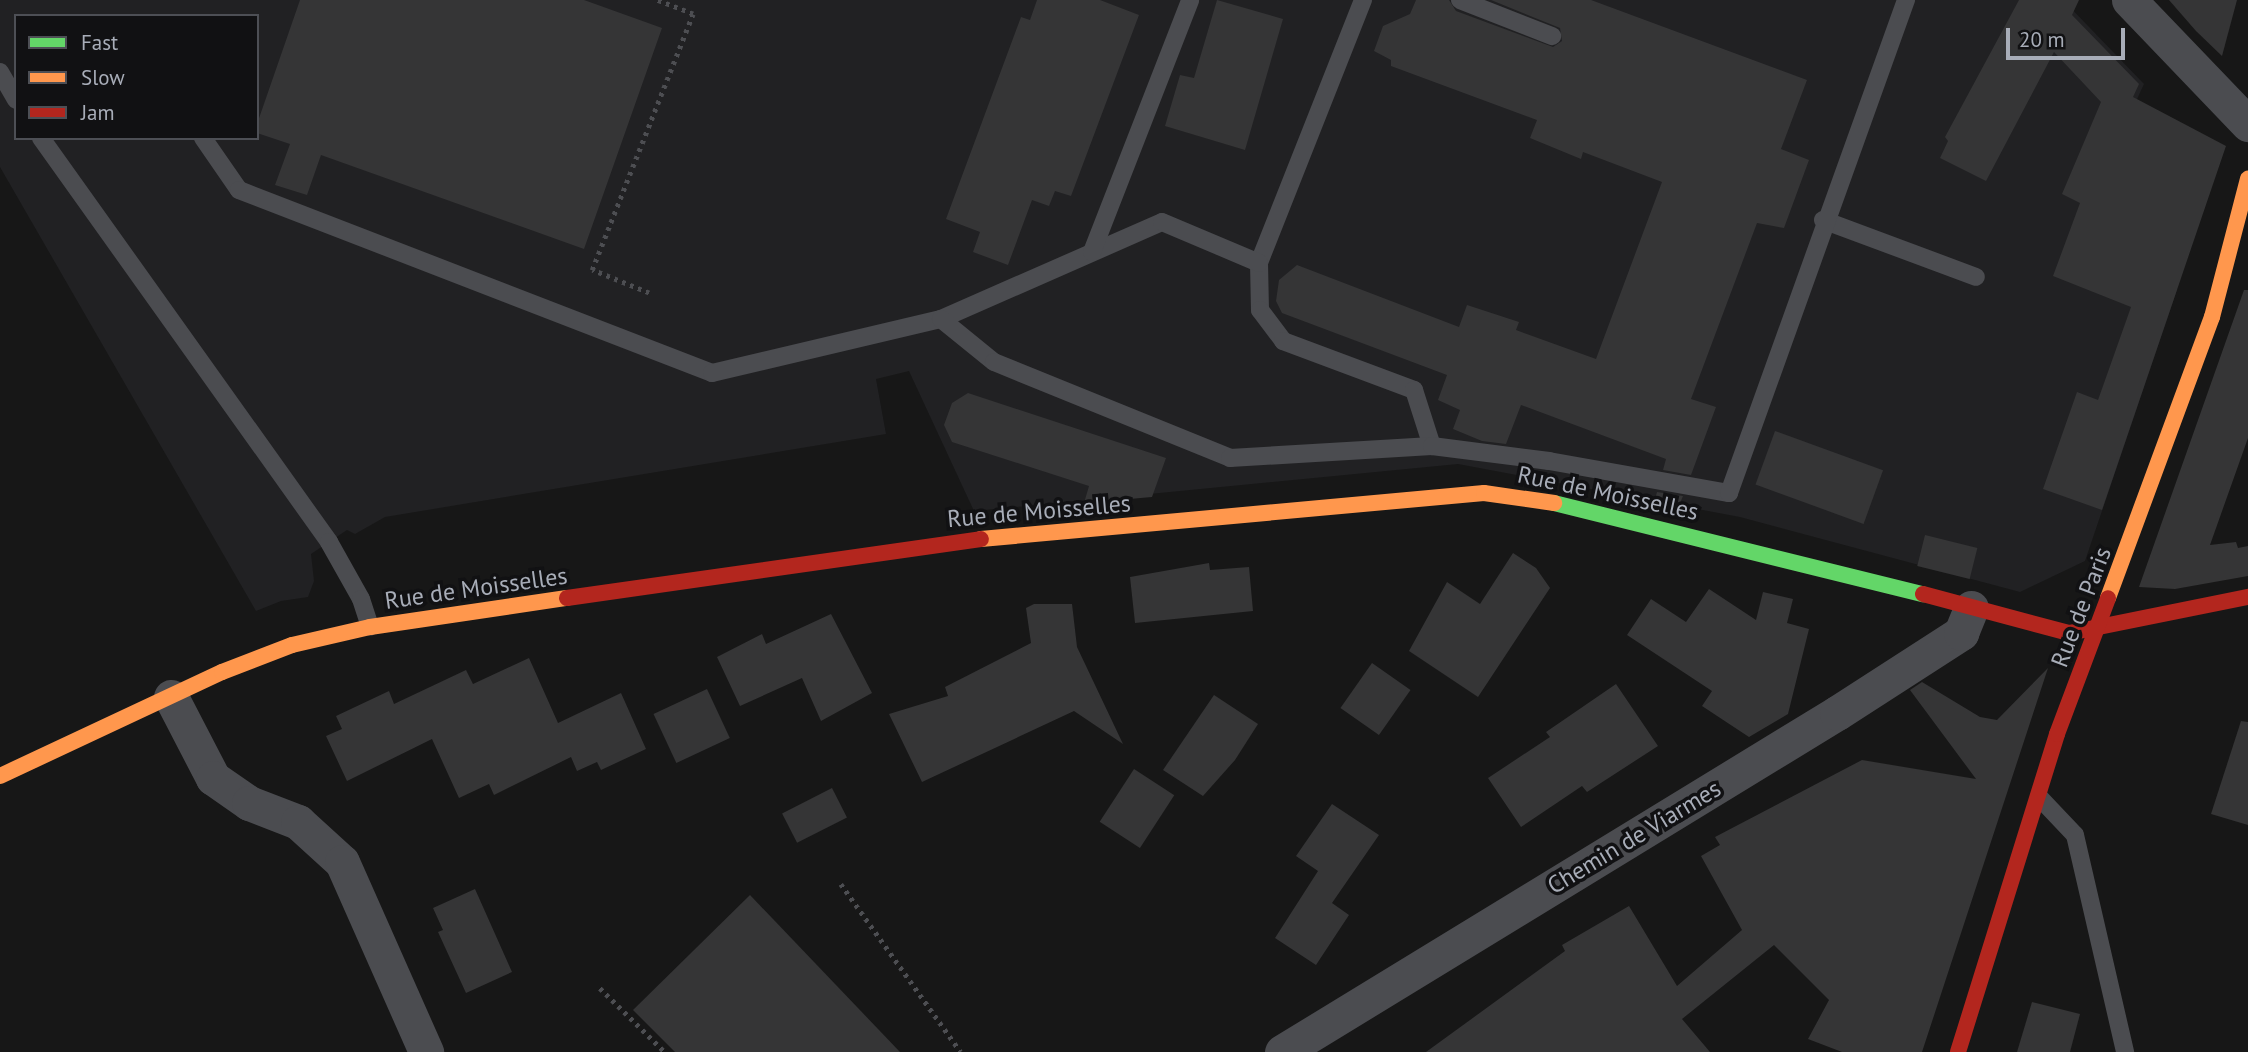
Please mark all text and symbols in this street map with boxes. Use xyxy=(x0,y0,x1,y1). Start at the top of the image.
legend xyxy=(14,14,259,140)
scale bar xyxy=(2010,14,2129,58)
text: 20 m xyxy=(2019,26,2065,53)
text: Fast xyxy=(81,29,118,56)
text: Slow xyxy=(81,64,125,91)
text: Jam xyxy=(81,99,115,126)
street label: Rue de Moisselles xyxy=(1515,460,1701,526)
street label: Rue de Moisselles xyxy=(946,489,1132,533)
street label: Rue de Paris xyxy=(2045,543,2117,671)
street label: Rue de Moisselles xyxy=(383,561,569,615)
street label: Chemin de Viarmes xyxy=(1542,774,1726,900)

